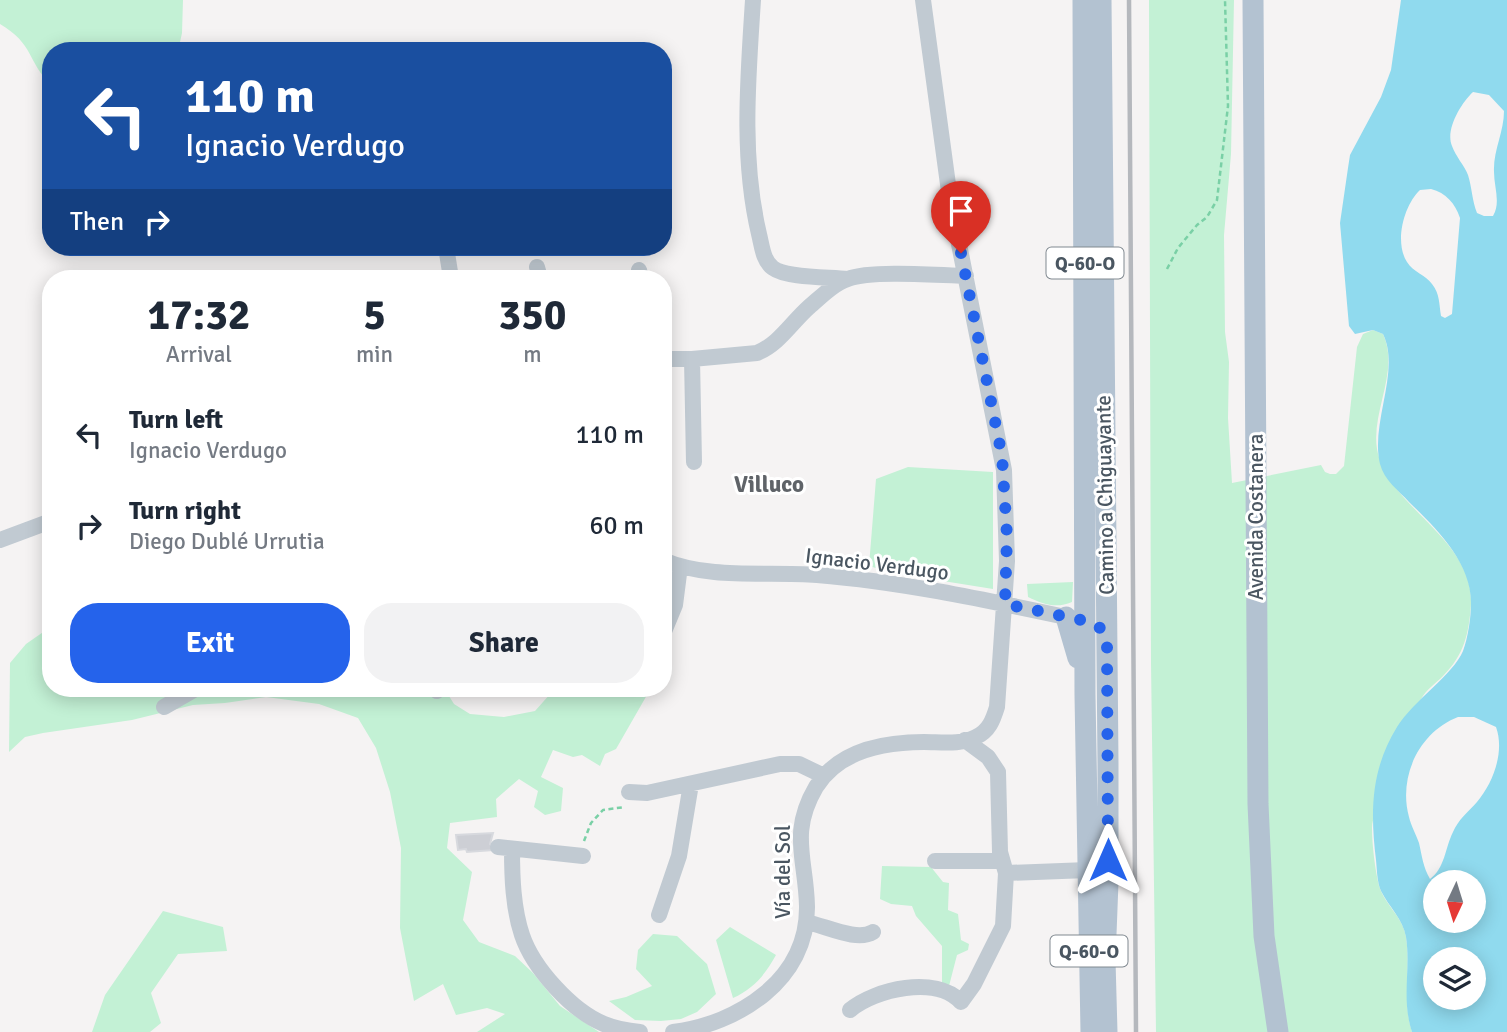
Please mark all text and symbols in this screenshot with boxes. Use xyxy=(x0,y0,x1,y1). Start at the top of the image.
text: 110 m xyxy=(185,66,315,126)
icon: left xyxy=(70,70,161,161)
text: Ignacio Verdugo xyxy=(185,126,405,165)
pin xyxy=(931,181,991,253)
icon: arrive xyxy=(942,192,980,230)
icon: right xyxy=(138,203,176,241)
text: Then xyxy=(70,206,124,238)
road number: Q-60-O xyxy=(1046,247,1124,278)
text: 17:32 xyxy=(147,290,251,341)
text: 5 xyxy=(363,290,386,341)
text: 350 xyxy=(498,290,567,341)
text: Arrival xyxy=(166,340,232,369)
text: min xyxy=(356,340,393,369)
text: m xyxy=(523,340,542,369)
street label: Camino a Chiguayante xyxy=(1090,395,1120,595)
text: Turn left xyxy=(129,404,223,436)
icon: left xyxy=(70,416,108,454)
text: 110 m xyxy=(575,419,644,451)
street label: Avenida Costanera xyxy=(1243,434,1269,600)
text: Ignacio Verdugo xyxy=(129,436,287,465)
district label: Villuco xyxy=(734,470,804,499)
text: Turn right xyxy=(129,495,241,527)
icon: right xyxy=(70,507,108,545)
text: 60 m xyxy=(589,510,644,542)
text: Diego Dublé Urrutia xyxy=(129,527,325,556)
street label: Ignacio Verdugo xyxy=(804,542,950,586)
button: Exit xyxy=(70,603,350,683)
button: Share xyxy=(364,603,644,683)
position arrow xyxy=(1071,823,1145,897)
street label: Vía del Sol xyxy=(770,825,796,919)
north arrow xyxy=(1423,870,1486,933)
map controls xyxy=(1423,870,1486,1010)
road number: Q-60-O xyxy=(1050,936,1128,967)
button: layers xyxy=(1423,947,1486,1010)

